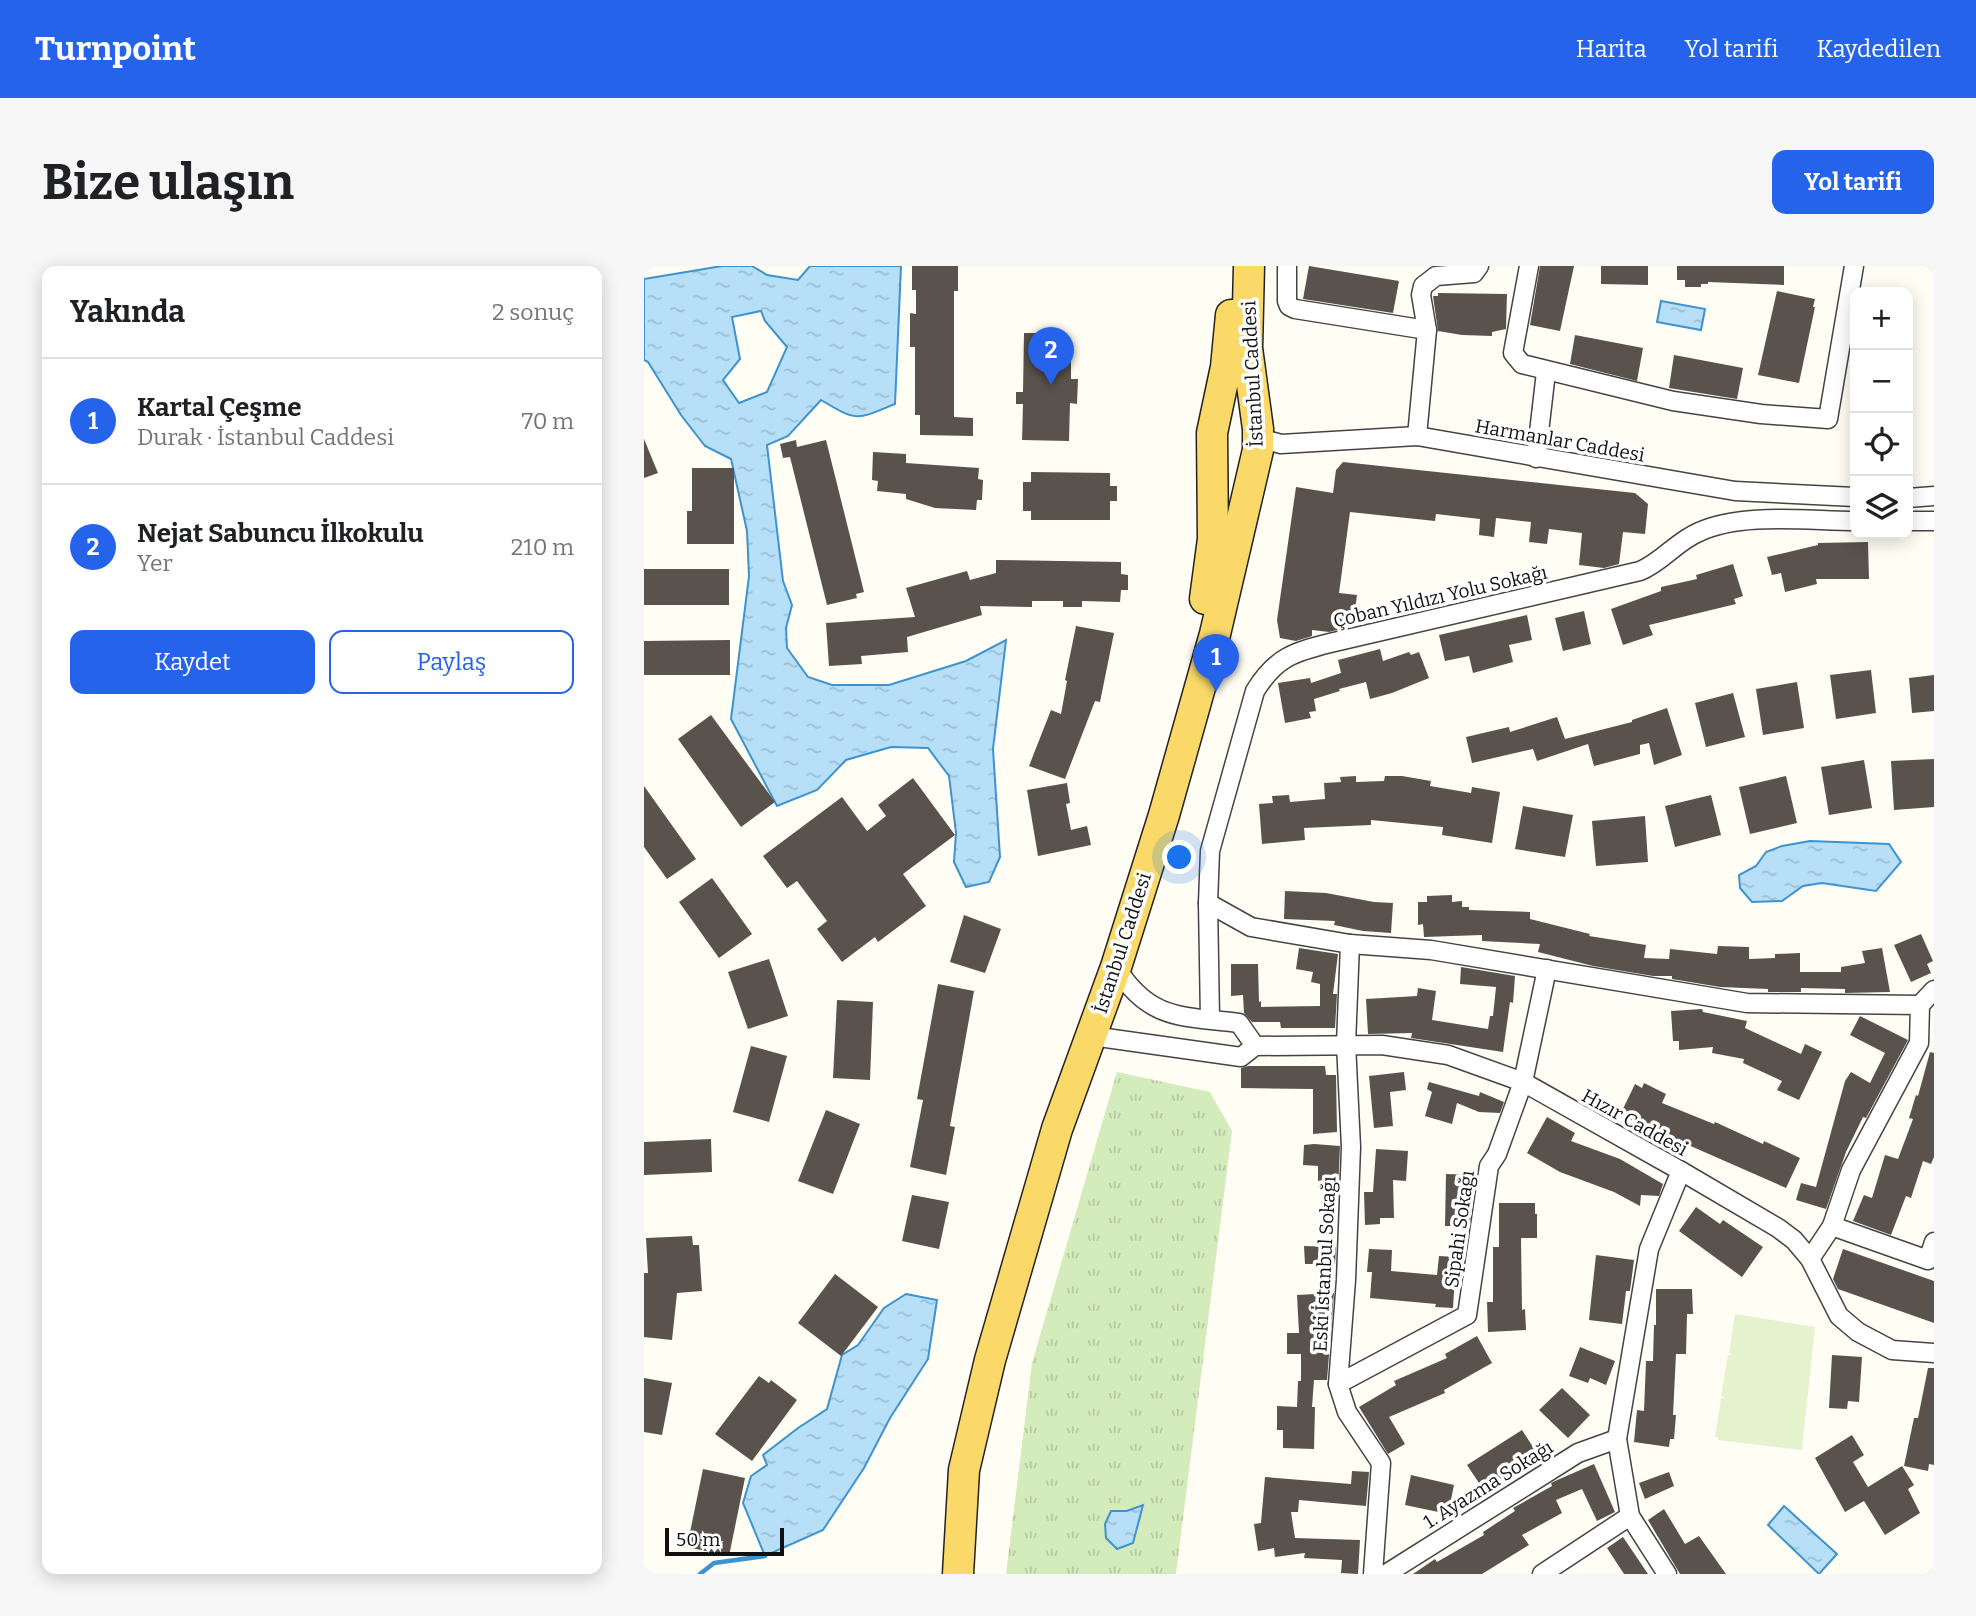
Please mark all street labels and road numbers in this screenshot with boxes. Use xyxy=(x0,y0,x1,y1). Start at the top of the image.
street label: İstanbul Caddesi xyxy=(1237,300,1268,448)
street label: Harmanlar Caddesi xyxy=(1473,414,1647,467)
street label: Çoban Yıldızı Yolu Sokağı xyxy=(1331,561,1550,632)
street label: İstanbul Caddesi xyxy=(1089,870,1156,1016)
street label: Hızır Caddesi xyxy=(1578,1084,1692,1161)
street label: Sipahi Sokağı xyxy=(1440,1169,1479,1289)
street label: Eski İstanbul Sokağı xyxy=(1308,1175,1341,1352)
street label: 1. Ayazma Sokağı xyxy=(1419,1435,1558,1533)

